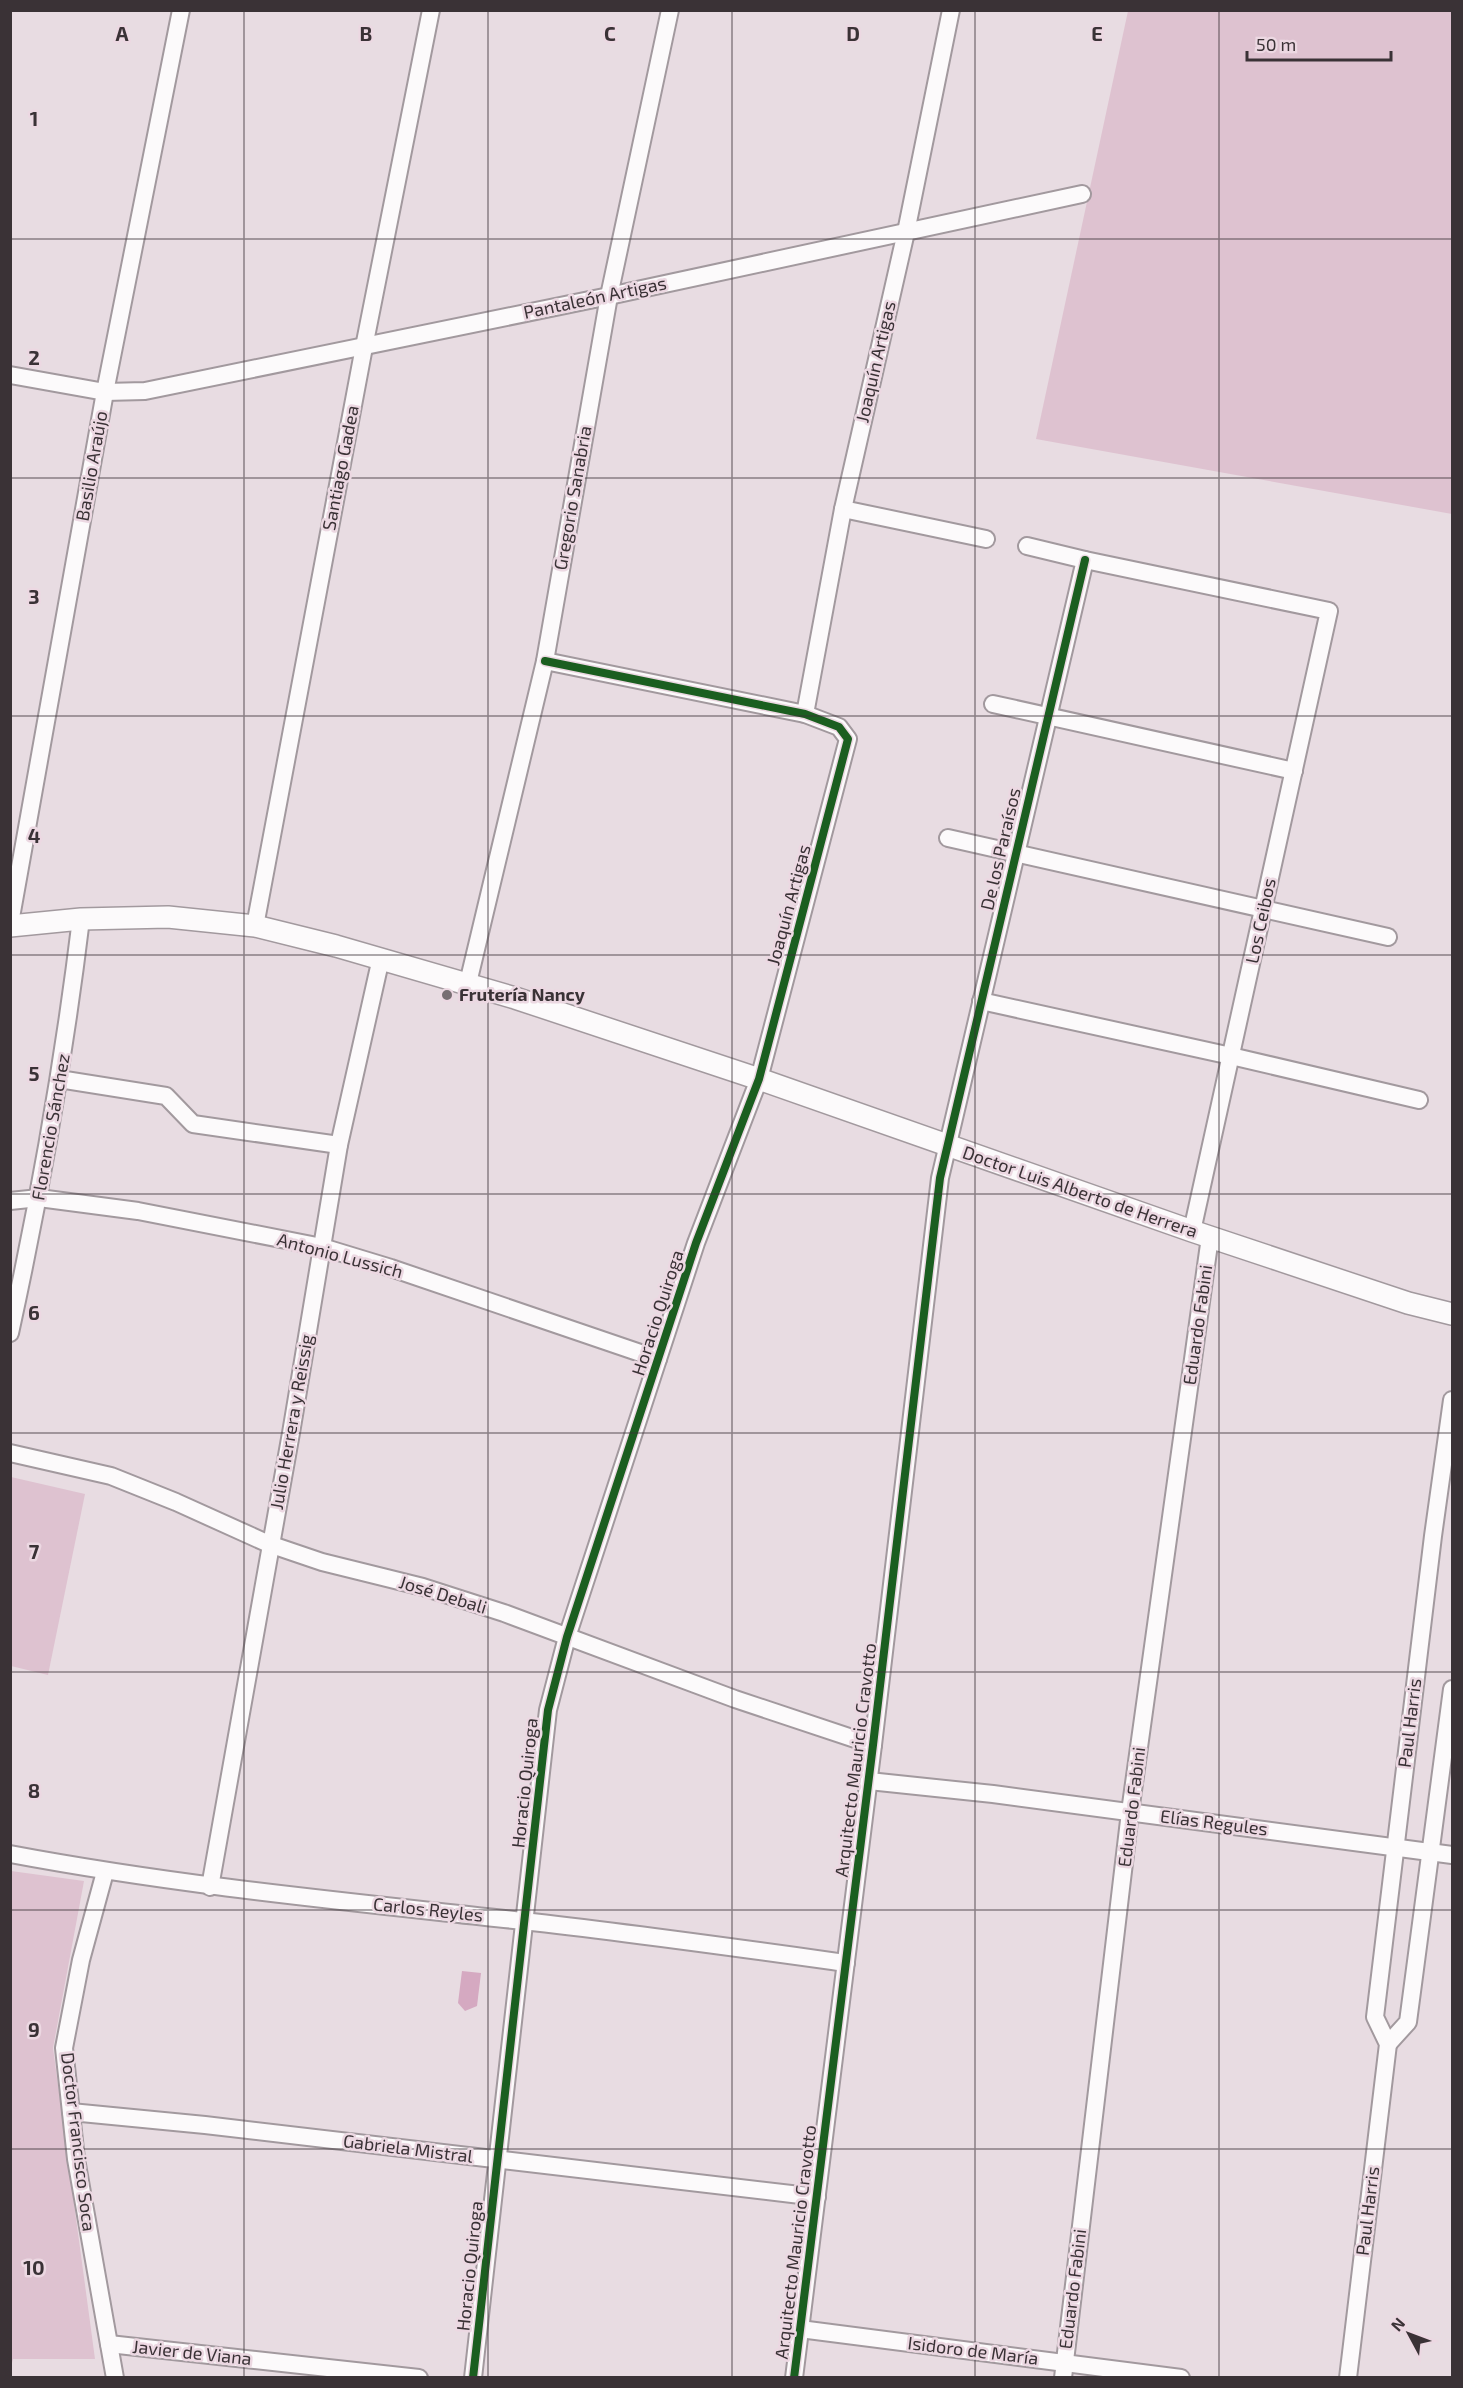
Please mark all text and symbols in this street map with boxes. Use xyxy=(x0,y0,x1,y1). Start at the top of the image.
text: A xyxy=(115,21,129,45)
text: B xyxy=(360,21,372,45)
text: C xyxy=(604,21,616,45)
text: D xyxy=(846,21,860,45)
text: E xyxy=(1091,21,1103,45)
scale bar xyxy=(1247,24,1391,62)
text: 50 m xyxy=(1256,33,1296,55)
text: 1 xyxy=(30,106,38,130)
street label: Pantaleón Artigas xyxy=(521,271,668,323)
street label: Joaquín Artigas xyxy=(850,299,900,425)
text: 2 xyxy=(28,345,40,369)
street label: Santiago Gadea xyxy=(317,403,363,532)
street label: Basilio Araújo xyxy=(70,409,112,523)
street label: Gregorio Sanabria xyxy=(548,424,596,572)
text: 3 xyxy=(28,584,40,608)
street label: De los Paraísos xyxy=(975,785,1025,912)
text: 4 xyxy=(28,823,41,847)
street label: Joaquín Artigas xyxy=(761,842,815,967)
street label: Los Ceibos xyxy=(1240,876,1280,965)
place label: Frutería Nancy xyxy=(459,983,586,1005)
marker: Frutería Nancy xyxy=(440,988,454,1002)
street label: Florencio Sánchez xyxy=(26,1052,74,1202)
text: 5 xyxy=(28,1061,40,1085)
street label: Doctor Luis Alberto de Herrera xyxy=(960,1140,1201,1242)
street label: Antonio Lussich xyxy=(275,1228,406,1282)
street label: Horacio Quiroga xyxy=(626,1247,688,1378)
street label: Eduardo Fabini xyxy=(1178,1263,1216,1386)
text: 6 xyxy=(28,1300,40,1324)
street label: Julio Herrera y Reissig xyxy=(265,1332,317,1511)
text: 7 xyxy=(29,1539,40,1563)
street label: José Debali xyxy=(397,1570,490,1618)
street label: Arquitecto Mauricio Cravotto xyxy=(830,1642,880,1878)
street label: Paul Harris xyxy=(1393,1677,1425,1769)
street label: Horacio Quiroga xyxy=(506,1717,542,1849)
street label: Eduardo Fabini xyxy=(1113,1746,1149,1868)
text: 8 xyxy=(28,1778,40,1802)
street label: Elías Regules xyxy=(1159,1805,1269,1840)
street label: Carlos Reyles xyxy=(372,1892,484,1926)
text: 9 xyxy=(28,2017,40,2041)
street label: Doctor Francisco Soca xyxy=(57,2051,101,2233)
street label: Arquitecto Mauricio Cravotto xyxy=(770,2124,820,2360)
street label: Gabriela Mistral xyxy=(342,2129,475,2167)
street label: Paul Harris xyxy=(1351,2165,1383,2257)
street label: Horacio Quiroga xyxy=(451,2200,487,2332)
street label: Eduardo Fabini xyxy=(1054,2228,1090,2350)
text: 10 xyxy=(23,2255,45,2279)
north arrow xyxy=(1379,2304,1439,2364)
text: N xyxy=(1386,2313,1408,2334)
street label: Isidoro de María xyxy=(907,2331,1040,2369)
street label: Javier de Viana xyxy=(131,2335,253,2369)

